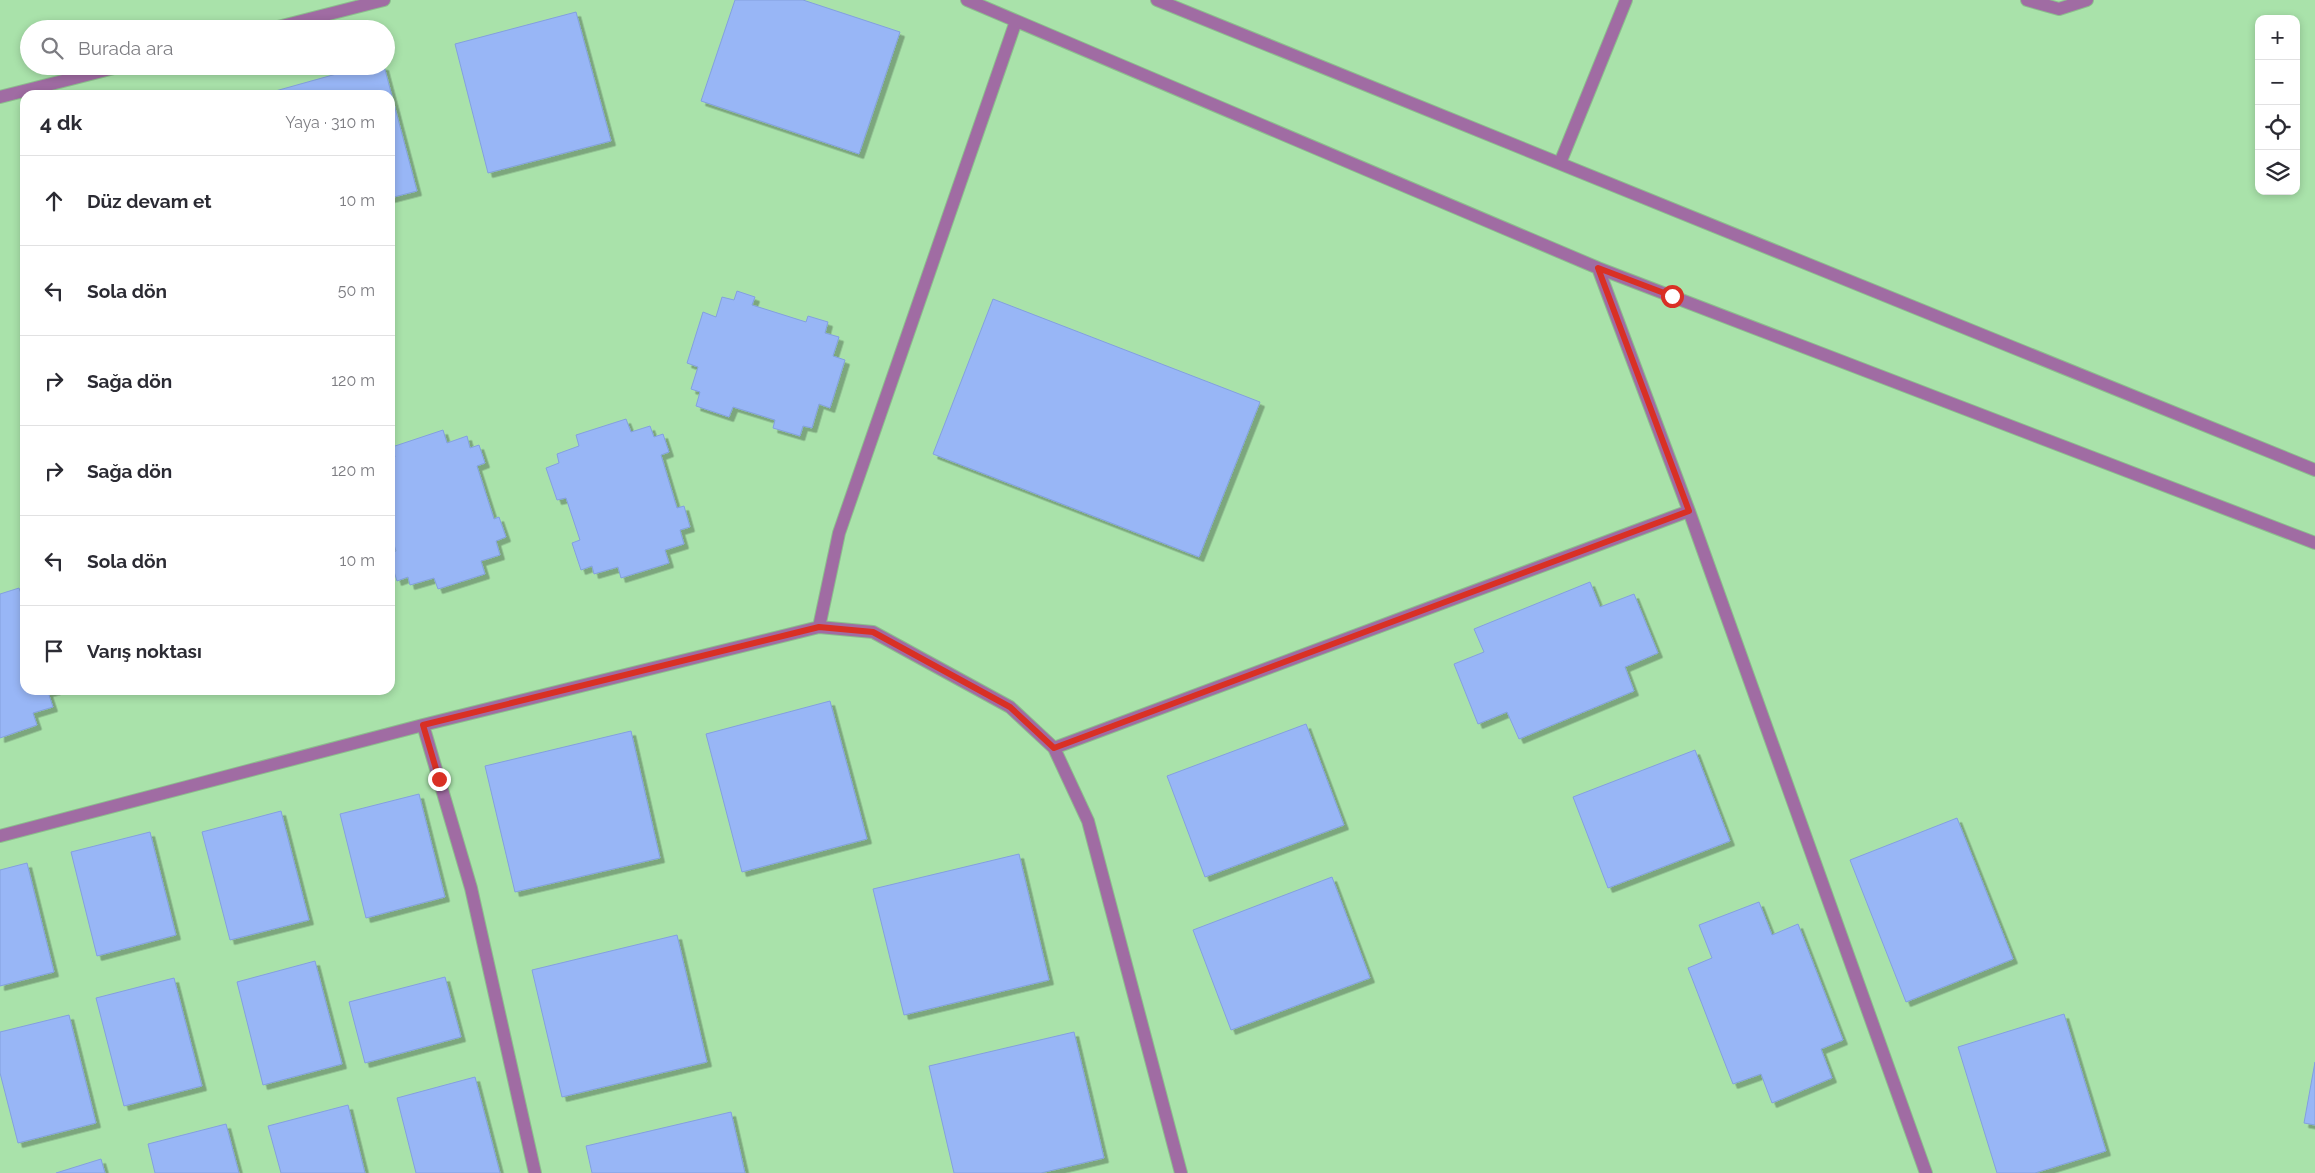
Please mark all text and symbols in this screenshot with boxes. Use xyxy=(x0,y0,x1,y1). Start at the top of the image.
map controls xyxy=(2255,15,2300,195)
button: + xyxy=(2255,15,2300,60)
search box xyxy=(20,20,395,75)
icon: search xyxy=(38,34,66,62)
text: Burada ara xyxy=(78,37,173,59)
button: − xyxy=(2255,60,2300,105)
button: locate xyxy=(2255,105,2300,150)
text: 4 dk xyxy=(40,110,82,135)
text: Yaya · 310 m xyxy=(285,113,375,132)
button: layers xyxy=(2255,150,2300,195)
icon: ahead xyxy=(40,187,68,215)
text: Düz devam et xyxy=(87,190,212,212)
text: 10 m xyxy=(340,191,375,210)
icon: left xyxy=(40,277,68,305)
text: Sola dön xyxy=(87,280,167,302)
text: 50 m xyxy=(338,281,375,300)
route start xyxy=(1661,285,1684,308)
icon: right xyxy=(40,367,68,395)
text: Sağa dön xyxy=(87,370,172,392)
text: 120 m xyxy=(331,371,375,390)
icon: right xyxy=(40,457,68,485)
text: Sağa dön xyxy=(87,460,172,482)
text: 120 m xyxy=(331,461,375,480)
icon: left xyxy=(40,547,68,575)
text: Sola dön xyxy=(87,550,167,572)
text: 10 m xyxy=(340,551,375,570)
icon: arrive xyxy=(40,637,68,665)
text: Varış noktası xyxy=(87,640,202,662)
route end xyxy=(428,768,451,791)

